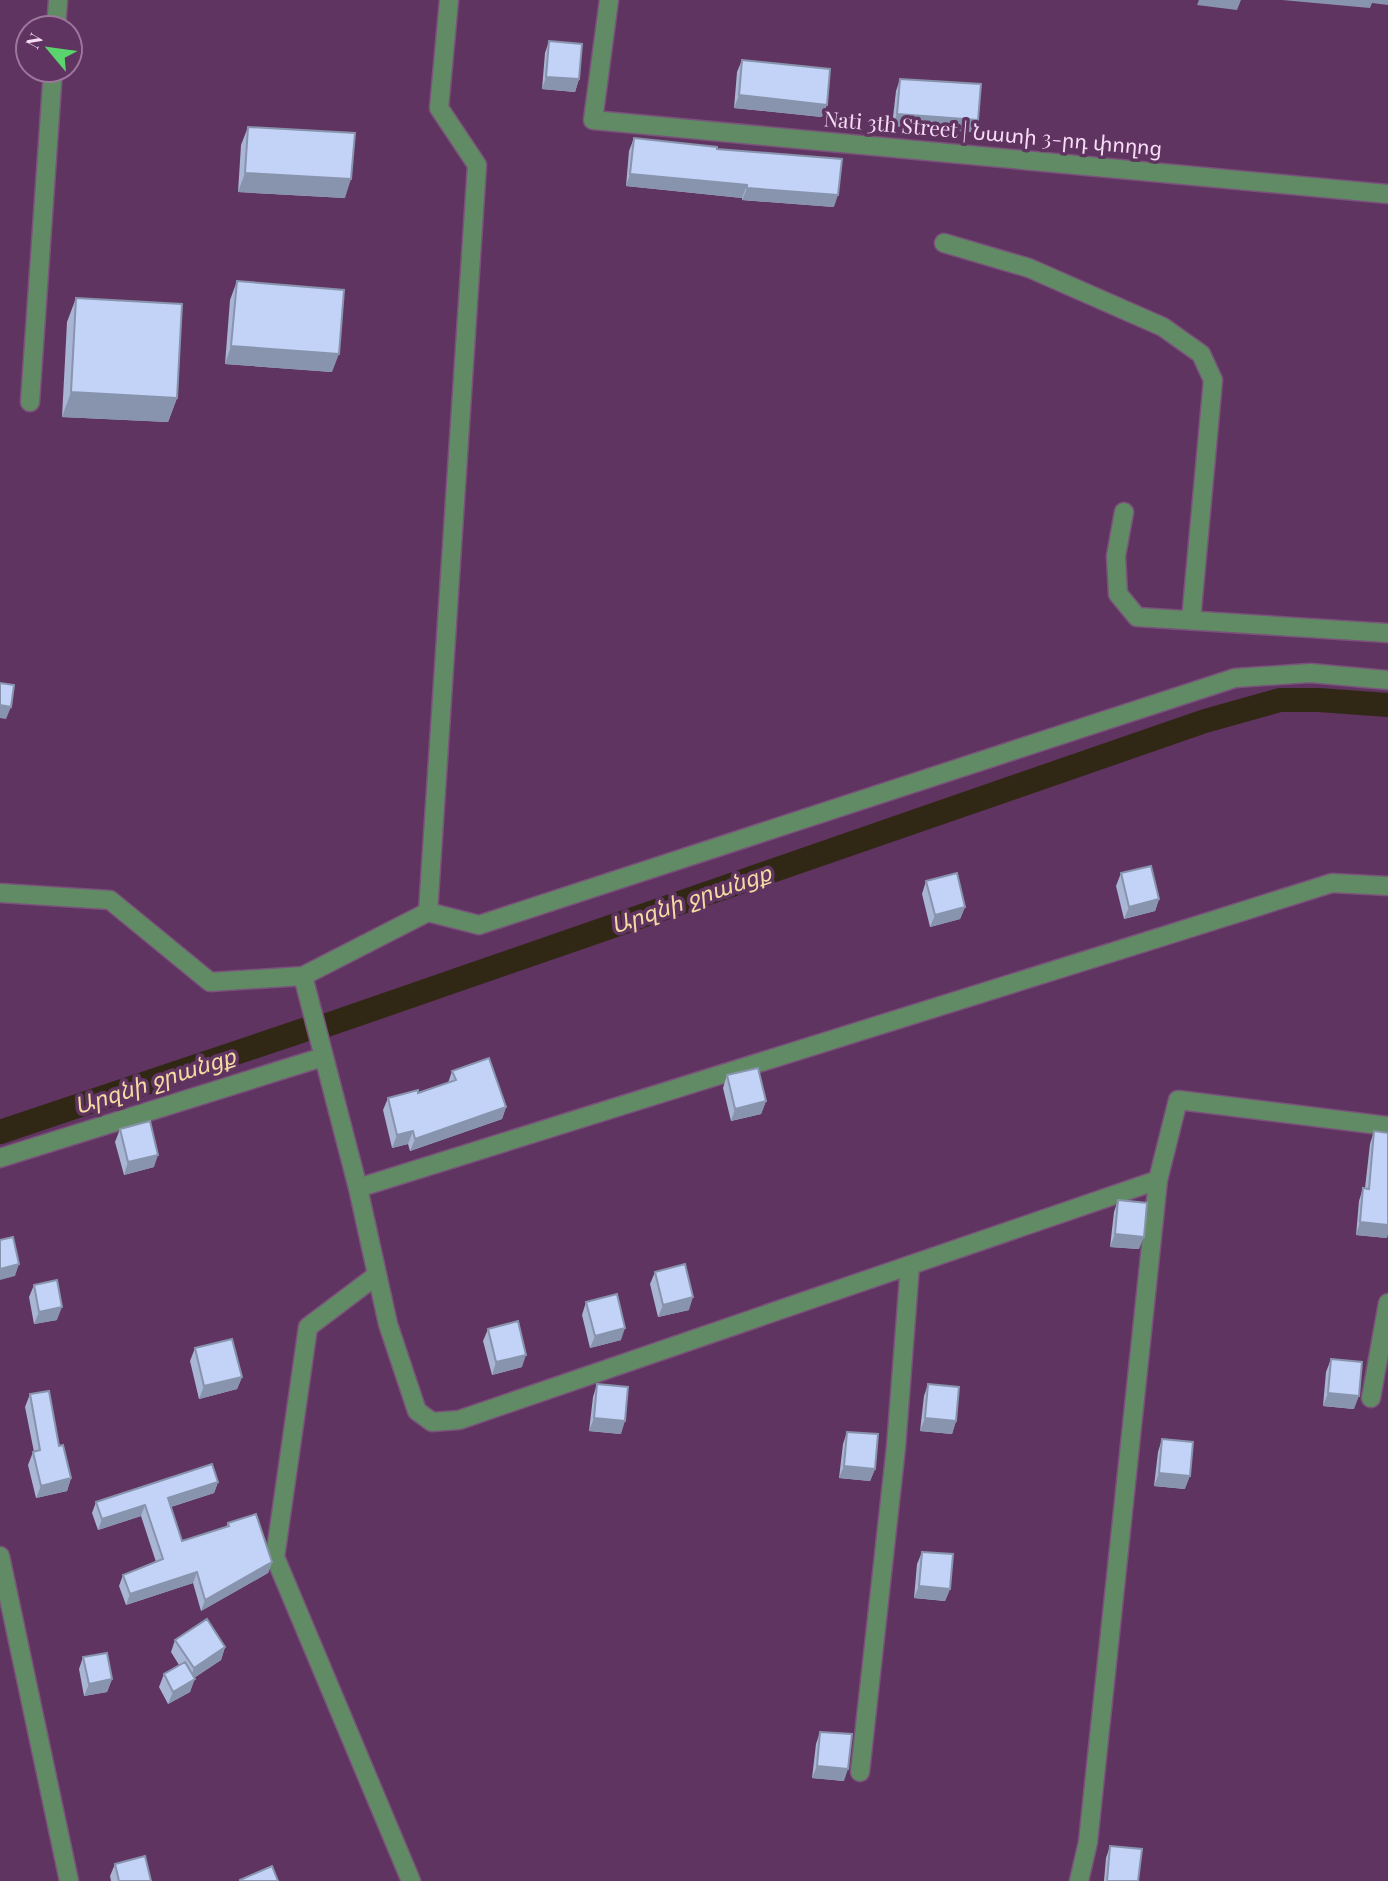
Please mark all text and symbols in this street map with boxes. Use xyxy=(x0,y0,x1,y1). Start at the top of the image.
north arrow xyxy=(14,14,84,84)
text: N xyxy=(19,28,48,53)
street label: Nati 3th Street | Նատի 3-րդ փողոց xyxy=(823,103,1164,161)
water label: Արզնի ջրանցք xyxy=(606,855,776,940)
water label: Արզնի ջրանցք xyxy=(70,1038,240,1120)

